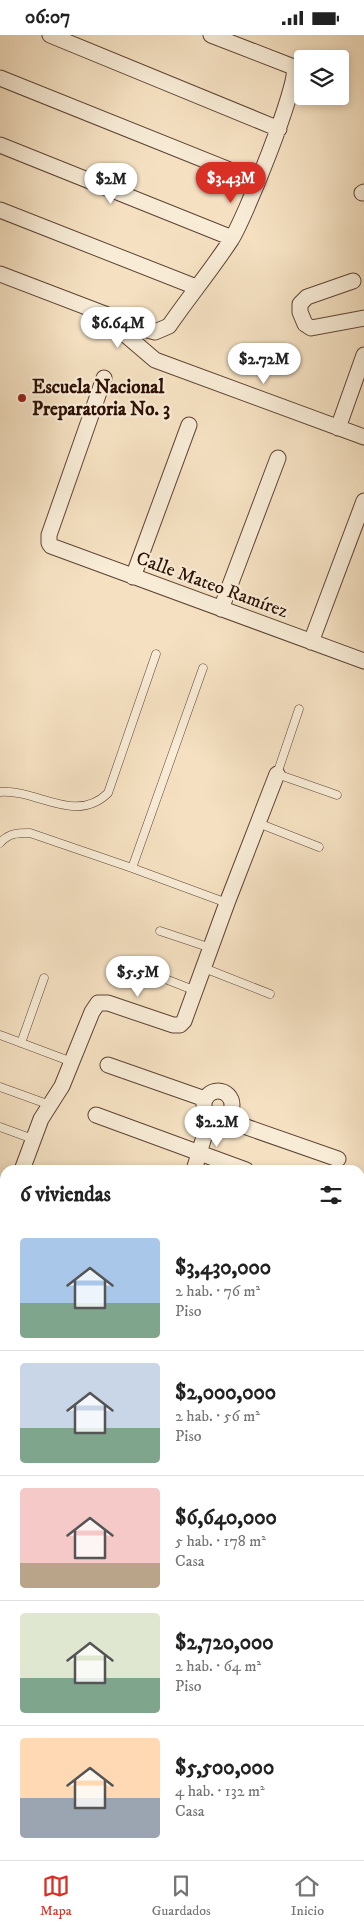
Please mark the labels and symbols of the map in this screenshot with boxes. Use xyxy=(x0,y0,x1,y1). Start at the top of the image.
pin: $3.43M xyxy=(190,161,272,204)
pin: $2M xyxy=(87,163,135,205)
pin: $6.64M xyxy=(77,307,159,349)
pin: $2.72M xyxy=(223,343,305,385)
place label: Escuela Nacional Preparatoria No. 3 xyxy=(32,376,170,421)
marker: Escuela Nacional Preparatoria No. 3 xyxy=(16,392,28,404)
street label: Calle Mateo Ramírez xyxy=(133,547,291,623)
pin: $5.5M xyxy=(103,955,173,998)
pin: $2.2M xyxy=(182,1105,252,1148)

